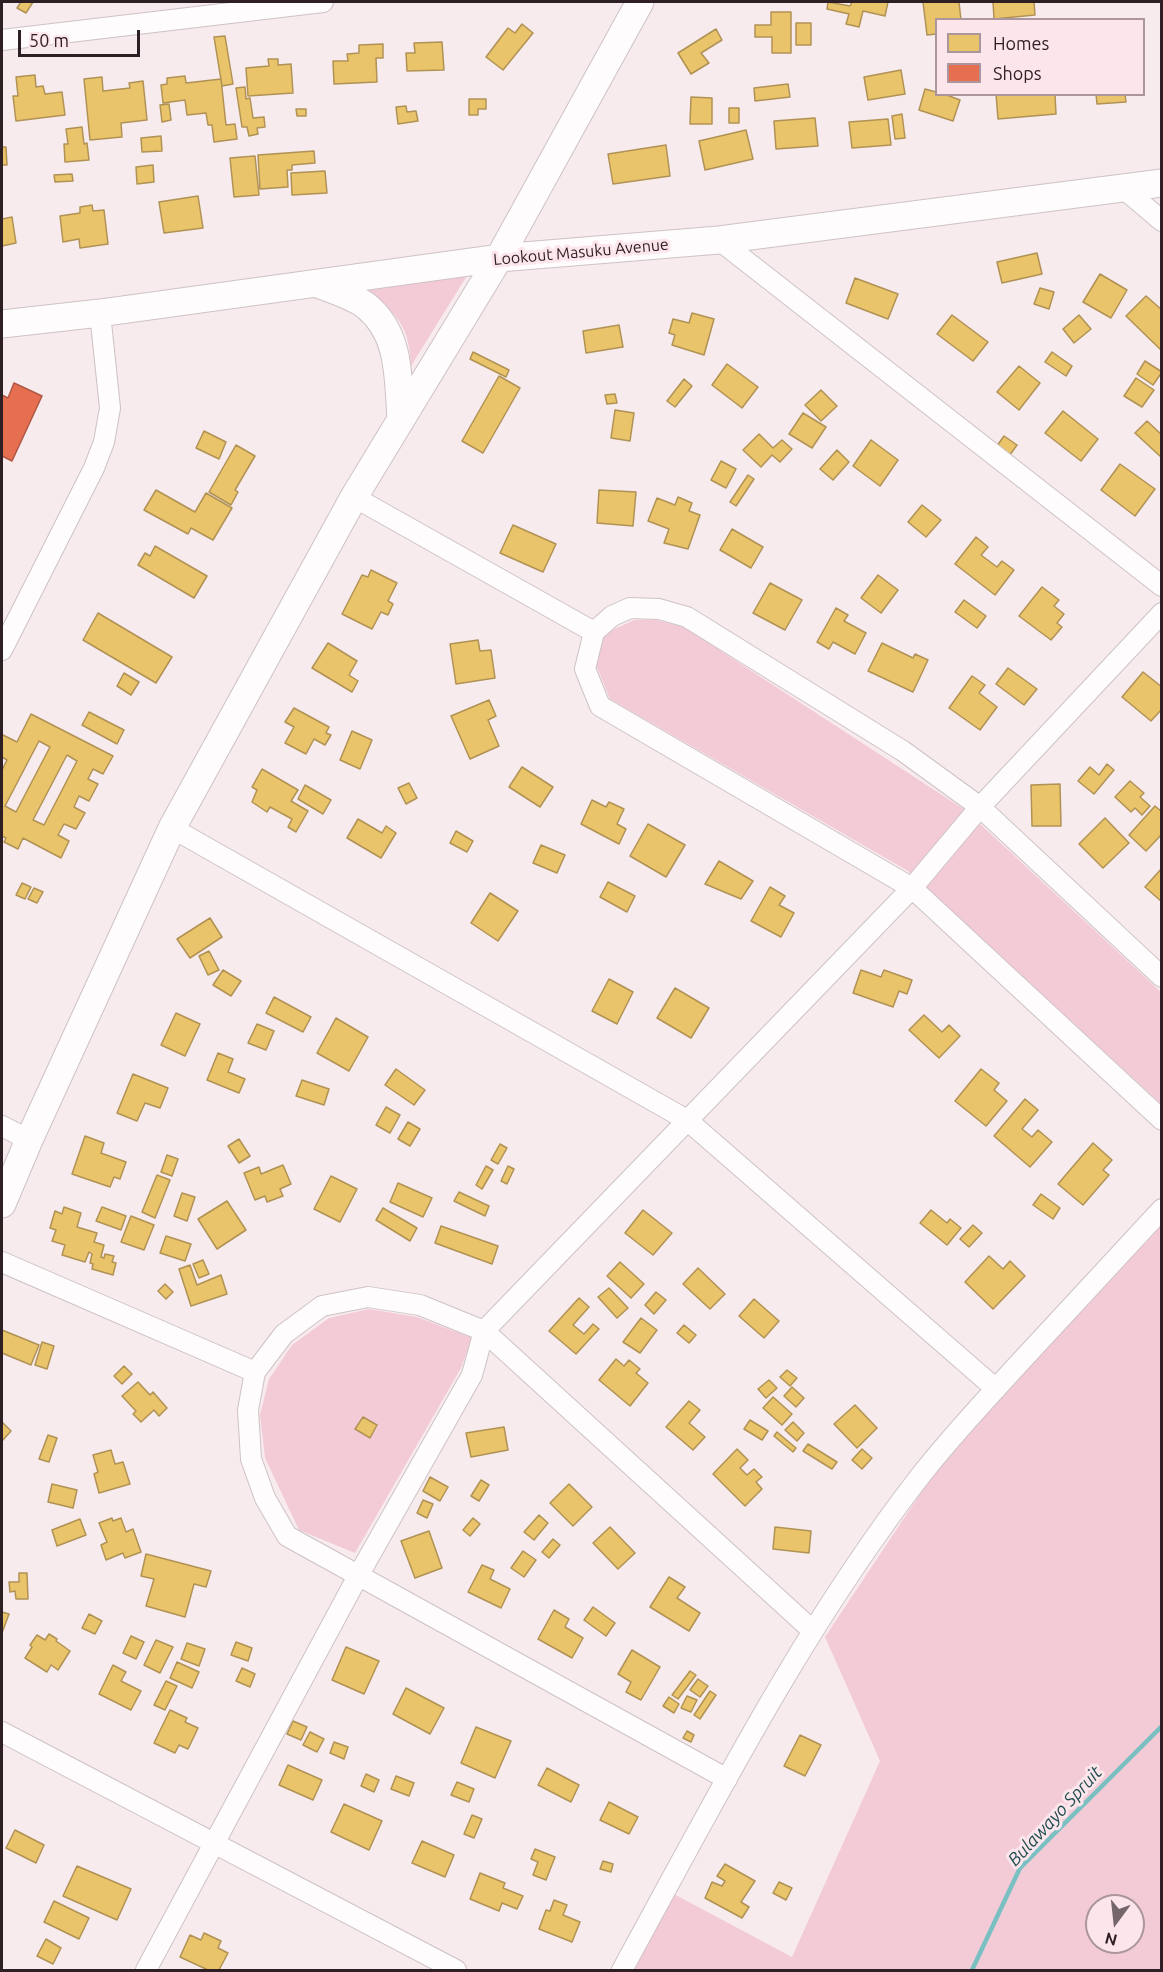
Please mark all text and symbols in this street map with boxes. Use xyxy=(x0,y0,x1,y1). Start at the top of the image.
scale bar xyxy=(21,18,142,56)
legend xyxy=(935,18,1145,96)
text: 50 m xyxy=(29,30,69,50)
text: Homes xyxy=(993,33,1049,53)
text: Shops xyxy=(993,63,1042,83)
street label: Lookout Masuku Avenue xyxy=(492,235,670,269)
water label: Bulawayo Spruit xyxy=(1003,1762,1107,1870)
north arrow xyxy=(1085,1894,1145,1954)
text: N xyxy=(1103,1929,1119,1950)

